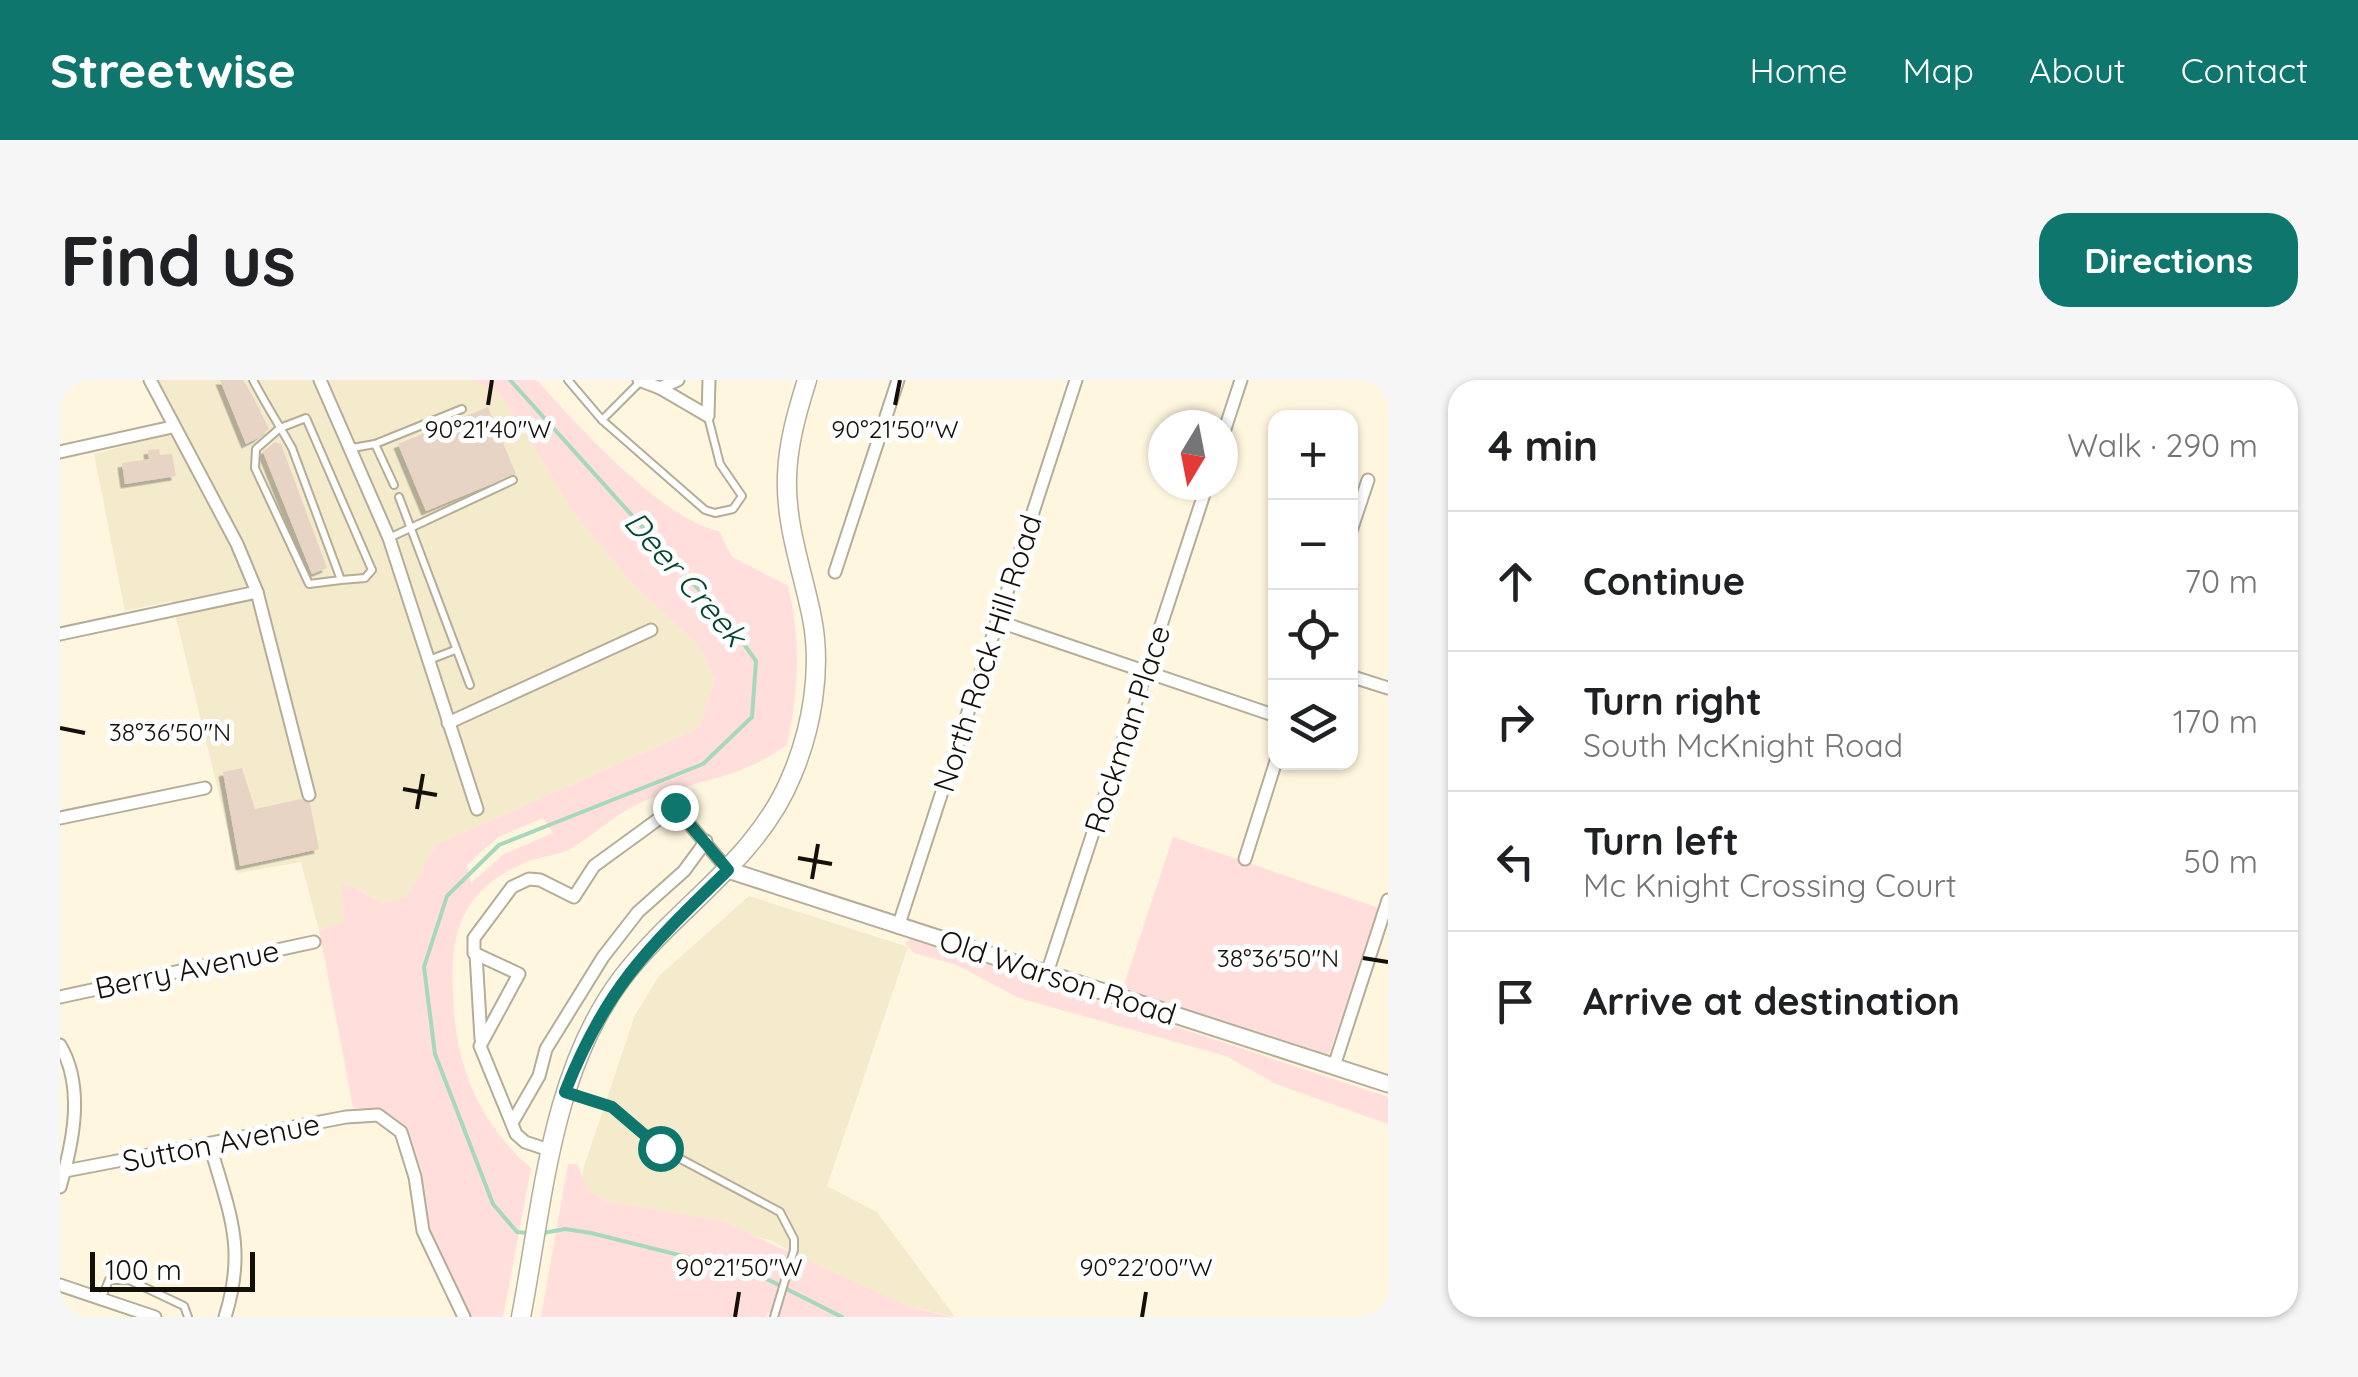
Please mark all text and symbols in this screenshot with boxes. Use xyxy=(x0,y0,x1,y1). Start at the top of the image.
text: Streetwise xyxy=(50,40,296,100)
text: Home xyxy=(1750,48,1848,92)
text: Map xyxy=(1903,48,1974,92)
text: About xyxy=(2029,48,2126,92)
text: Contact xyxy=(2181,48,2308,92)
button: Directions xyxy=(2039,213,2298,307)
text: Find us xyxy=(60,216,296,304)
north arrow xyxy=(1148,410,1238,500)
map controls xyxy=(1268,410,1358,770)
button: + xyxy=(1268,410,1358,500)
text: 90°21'40"W xyxy=(425,413,551,444)
text: 90°21'50"W xyxy=(831,413,959,444)
text: 4 min xyxy=(1488,419,1598,472)
text: Walk · 290 m xyxy=(2067,425,2258,465)
button: − xyxy=(1268,500,1358,590)
water label: Deer Creek xyxy=(616,502,758,656)
street label: North Rock Hill Road xyxy=(924,510,1050,796)
icon: ahead xyxy=(1488,554,1543,609)
text: Continue xyxy=(1583,557,1745,605)
text: 70 m xyxy=(2185,561,2258,601)
button: locate xyxy=(1268,590,1358,680)
street label: Rockman Place xyxy=(1076,620,1178,838)
text: Turn right xyxy=(1583,677,1762,725)
button: layers xyxy=(1268,680,1358,770)
icon: right xyxy=(1488,694,1543,749)
text: 170 m xyxy=(2173,701,2258,741)
text: 38°36'50"N xyxy=(109,716,231,747)
text: South McKnight Road xyxy=(1583,725,1903,765)
route end xyxy=(653,785,699,831)
text: Turn left xyxy=(1583,817,1739,865)
icon: left xyxy=(1488,834,1543,889)
text: 50 m xyxy=(2184,841,2258,881)
text: Mc Knight Crossing Court xyxy=(1583,865,1957,905)
street label: Old Warson Road xyxy=(935,921,1181,1033)
street label: Berry Avenue xyxy=(91,931,283,1007)
text: 38°36'50"N xyxy=(1217,942,1339,973)
icon: arrive xyxy=(1488,974,1543,1029)
text: Arrive at destination xyxy=(1583,977,1960,1025)
street label: Sutton Avenue xyxy=(119,1104,323,1180)
route start xyxy=(638,1126,684,1172)
scale bar xyxy=(90,1247,255,1291)
text: 90°21'50"W xyxy=(675,1251,803,1282)
text: 90°22'00"W xyxy=(1079,1251,1213,1282)
text: 100 m xyxy=(105,1252,182,1287)

